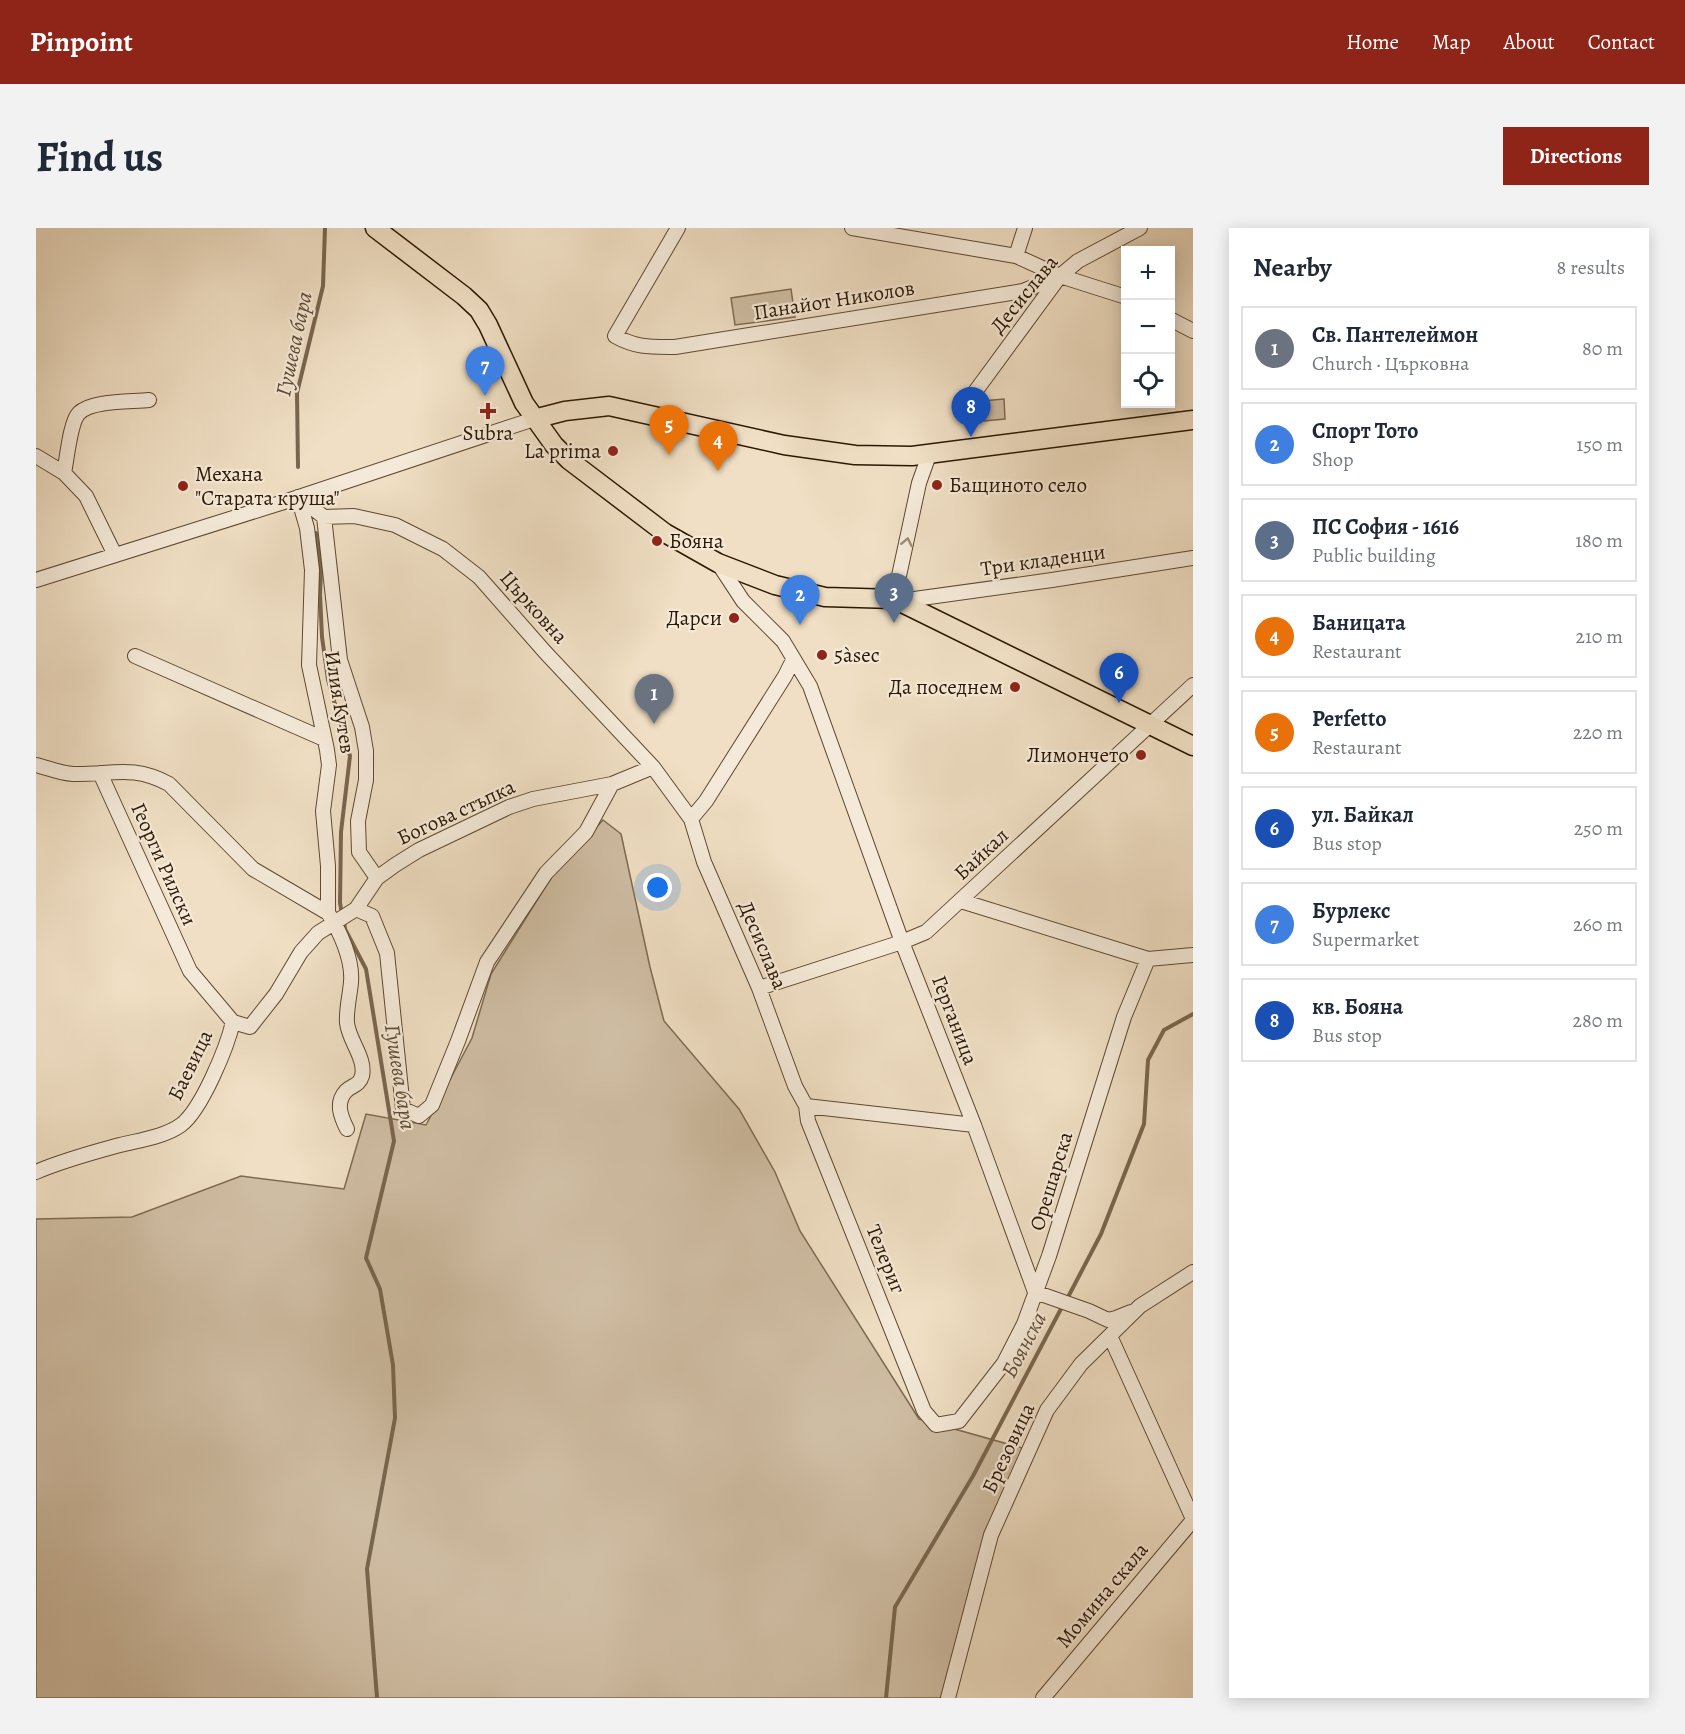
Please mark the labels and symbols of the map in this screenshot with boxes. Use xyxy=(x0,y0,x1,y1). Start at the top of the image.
street label: Десислава xyxy=(984,249,1064,339)
street label: Панайот Николов xyxy=(752,273,916,327)
water label: Гушева бара xyxy=(268,289,320,399)
pin: 7 xyxy=(466,346,504,396)
pin: 8 xyxy=(952,388,990,437)
marker: Subra xyxy=(481,404,495,418)
pin: 5 xyxy=(650,406,688,455)
place label: Subra xyxy=(463,419,514,447)
pin: 4 xyxy=(698,422,738,471)
place label: La prima xyxy=(524,437,601,465)
marker: La prima xyxy=(606,444,620,458)
place label: Механа "Старата круша" xyxy=(195,460,340,512)
place label: Бащиното село xyxy=(949,471,1087,499)
marker: Бащиното село xyxy=(930,478,944,492)
marker: Механа "Старата круша" xyxy=(176,479,190,493)
place label: Бояна xyxy=(669,527,724,555)
marker: Бояна xyxy=(650,534,664,548)
one-way arrow xyxy=(899,537,912,547)
street label: Три кладенци xyxy=(979,537,1107,583)
street label: Църковна xyxy=(494,564,574,650)
pin: 3 xyxy=(874,574,914,623)
pin: 2 xyxy=(780,576,819,625)
place label: Дарси xyxy=(666,604,722,632)
marker: Дарси xyxy=(727,611,741,625)
place label: 5àsec xyxy=(834,641,880,669)
street label: Илия Кутев xyxy=(318,648,362,756)
marker: 5àsec xyxy=(815,648,829,662)
pin: 6 xyxy=(1100,654,1138,703)
place label: Да поседнем xyxy=(889,673,1003,701)
pin: 1 xyxy=(634,674,674,724)
marker: Да поседнем xyxy=(1008,680,1022,694)
place label: Лимончето xyxy=(1027,741,1129,769)
marker: Лимончето xyxy=(1134,748,1148,762)
street label: Богова стъпка xyxy=(392,772,520,852)
street label: Георги Рилски xyxy=(124,798,204,930)
street label: Байкал xyxy=(948,822,1014,886)
your location xyxy=(643,873,672,902)
street label: Десислава xyxy=(732,897,794,994)
street label: Герганица xyxy=(925,971,985,1069)
water label: Гушева бара xyxy=(377,1022,423,1132)
street label: Баевица xyxy=(161,1025,219,1105)
street label: Орешарска xyxy=(1023,1128,1079,1234)
street label: Телериг xyxy=(860,1220,913,1298)
water label: Боянска xyxy=(994,1307,1054,1383)
street label: Брезовица xyxy=(975,1398,1041,1498)
street label: Момина скала xyxy=(1050,1536,1155,1654)

